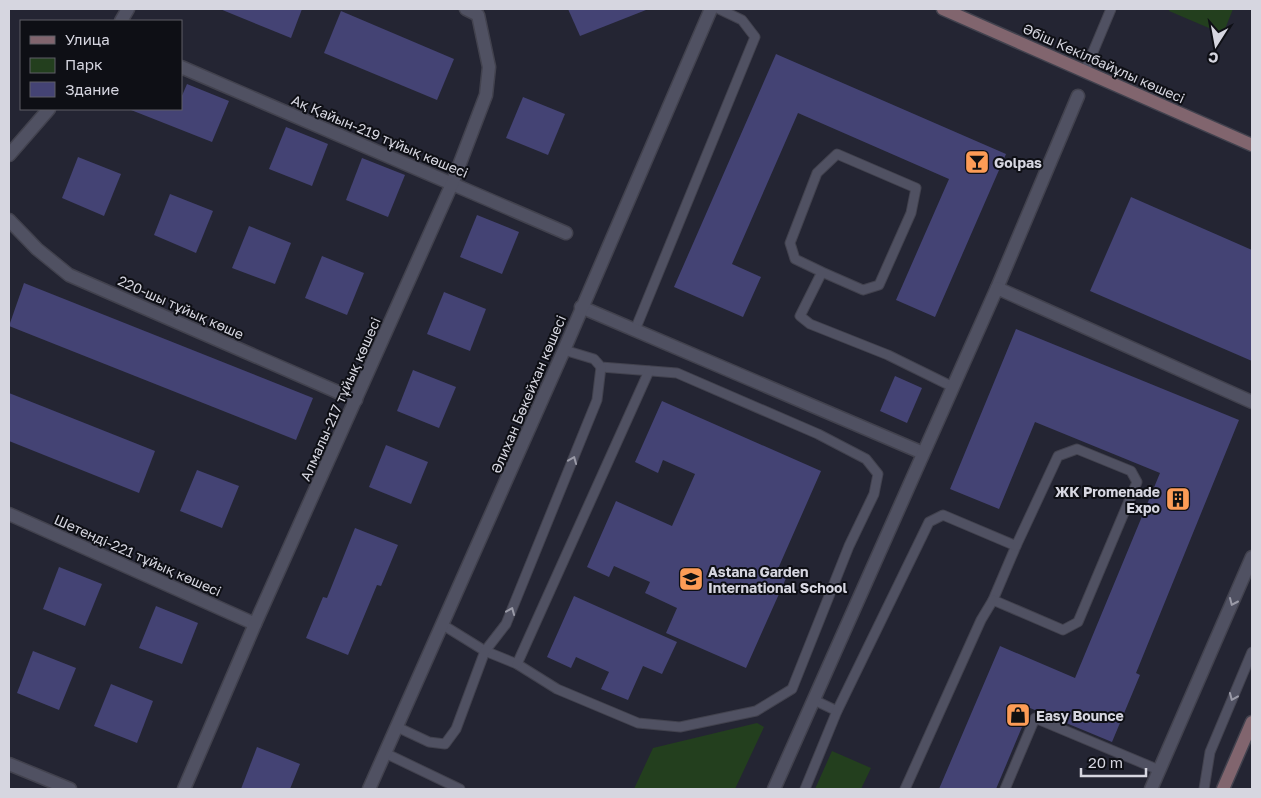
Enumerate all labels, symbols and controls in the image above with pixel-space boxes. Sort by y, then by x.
legend [20,20,182,110]
street label: Әбіш Кекілбайұлы көшесі [1020,20,1188,107]
north arrow [1191,20,1241,70]
text: Улица [65,30,110,48]
text: С [1207,49,1220,68]
text: Парк [65,55,103,73]
text: Здание [65,80,119,98]
street label: Ақ Қайын-219 тұйық көшесі [289,91,471,182]
bar icon: Golpas [964,149,990,175]
place label: Golpas [994,154,1042,171]
street label: 220-шы тұйық көше [115,272,247,343]
street label: Әлихан Бөкейхан көшесі [487,312,569,476]
street label: Алмалы-217 тұйық көшесі [296,314,385,484]
one-way arrow [566,456,577,465]
place label: ЖК Promenade Expo [1055,483,1160,516]
building icon: ЖК Promenade Expo [1165,486,1191,512]
street label: Шетенді-221 тұйық көшесі [51,510,224,601]
place label: Astana Garden International School [708,563,847,596]
school or university icon: Astana Garden International School [678,566,704,592]
one-way arrow [1228,597,1239,606]
one-way arrow [505,607,516,616]
one-way arrow [1229,692,1240,701]
shop icon: Easy Bounce [1005,702,1031,728]
place label: Easy Bounce [1036,707,1124,724]
scale bar [1081,746,1146,778]
text: 20 m [1088,753,1123,771]

